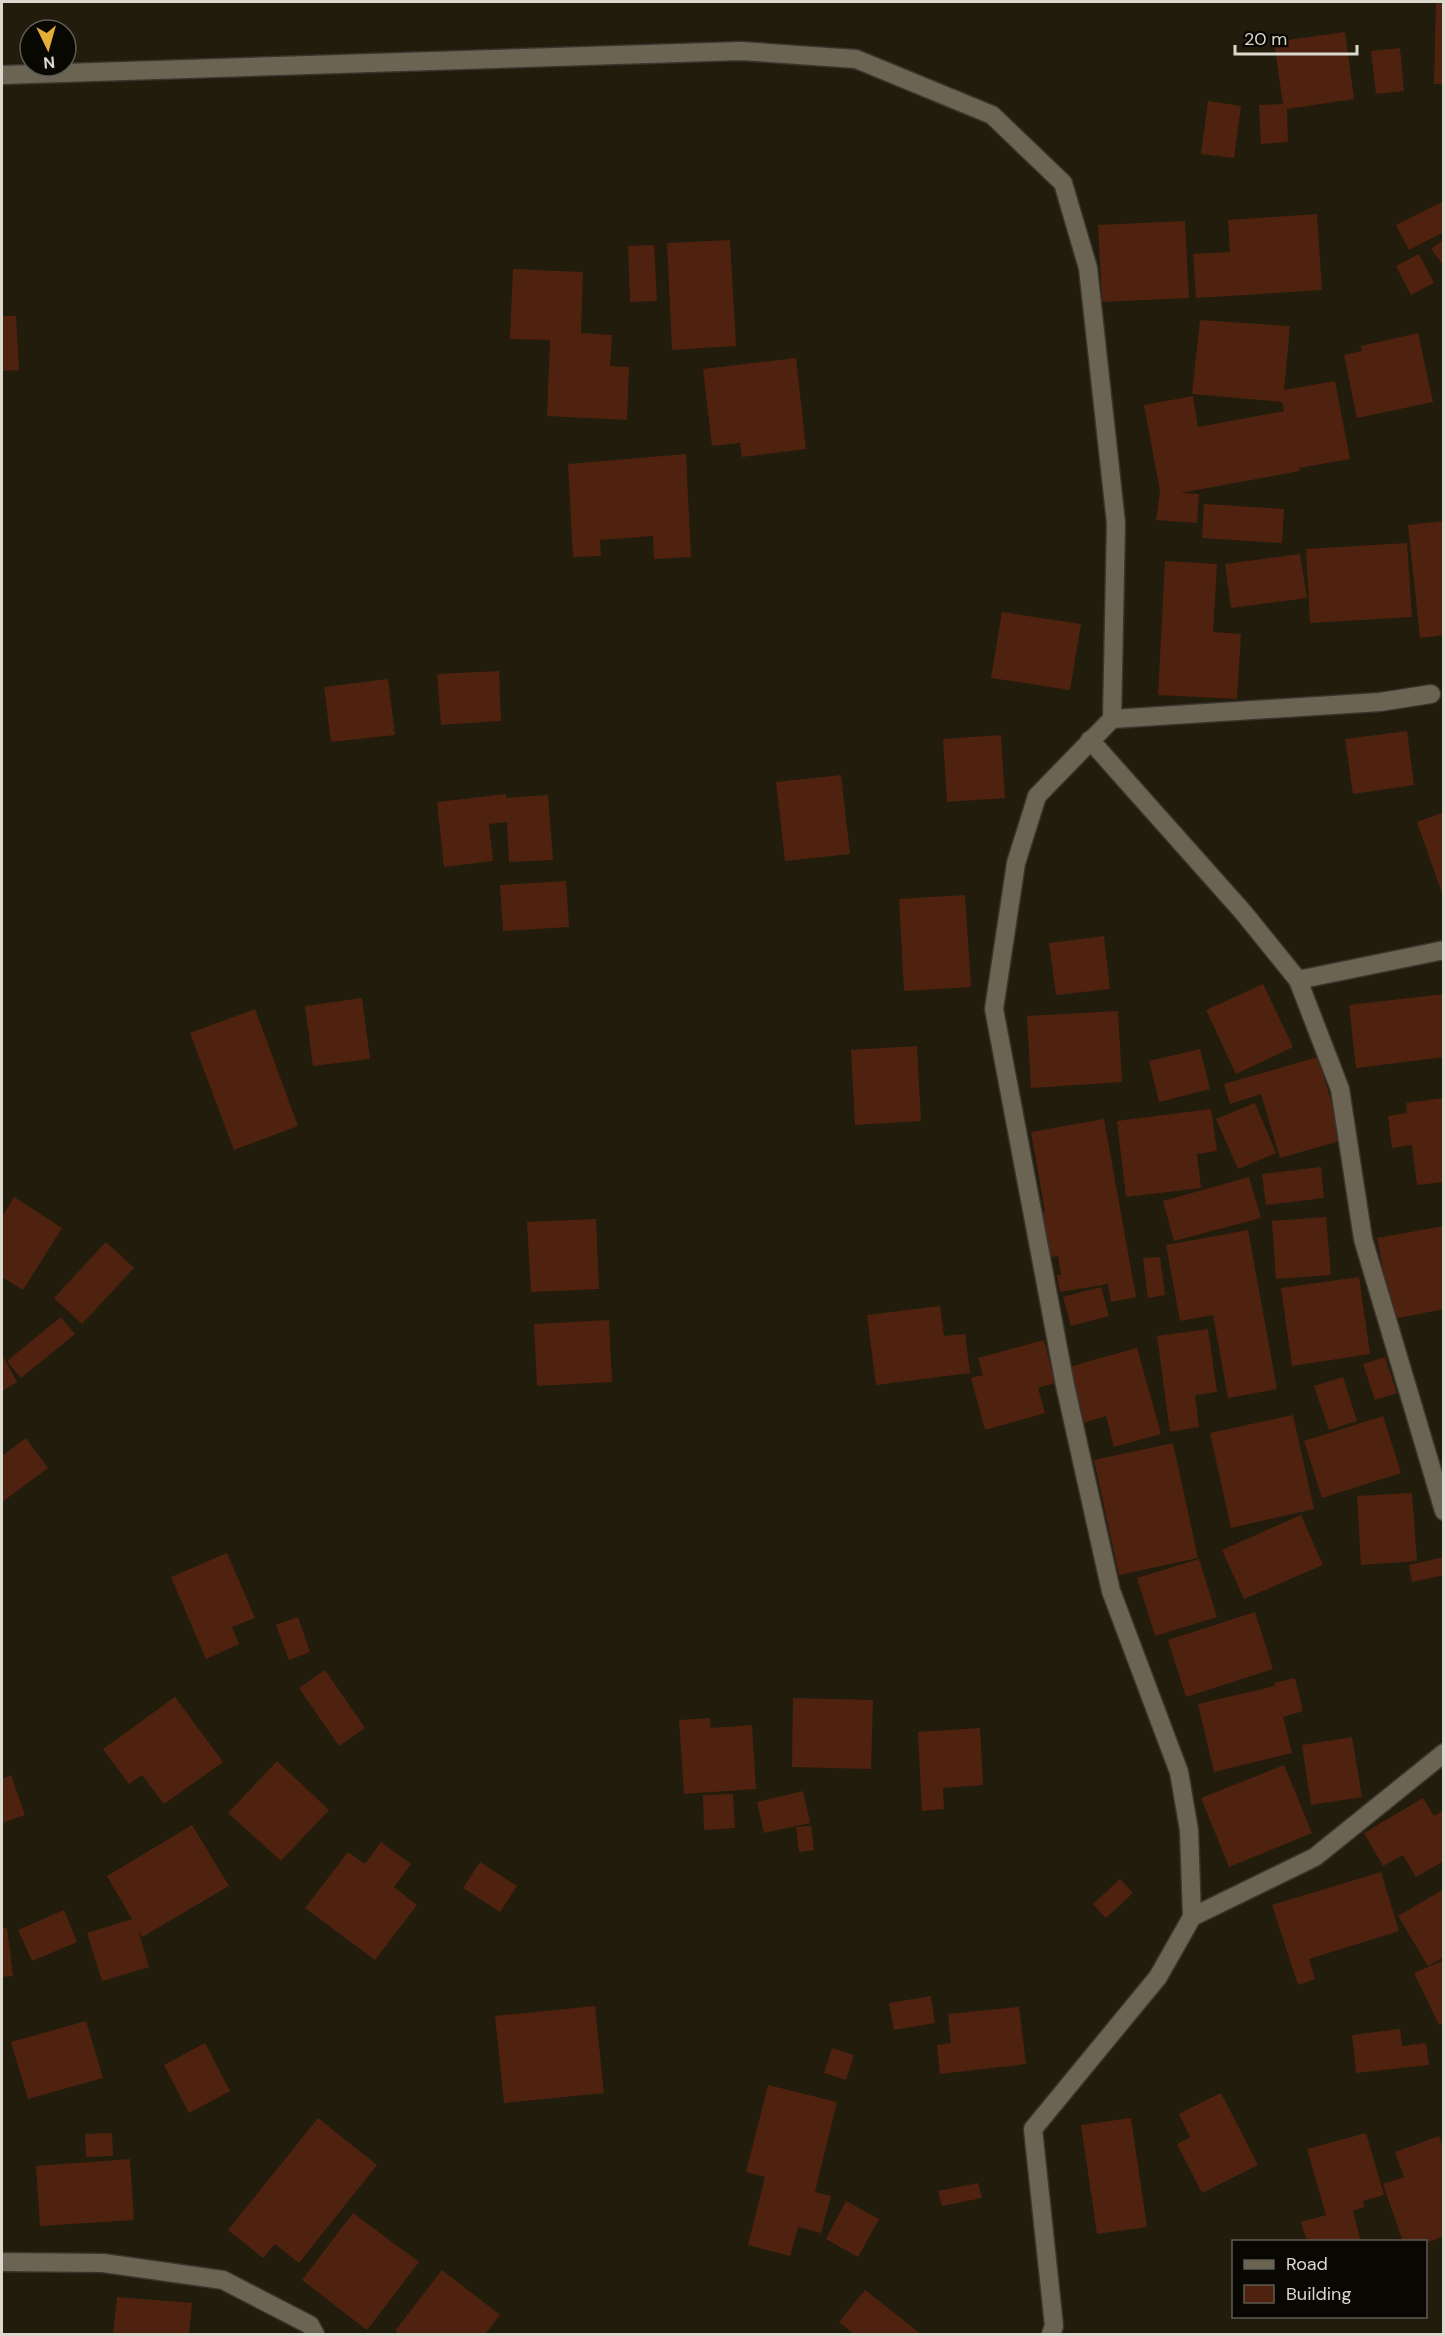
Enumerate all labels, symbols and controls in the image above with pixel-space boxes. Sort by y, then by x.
north arrow [18,18,78,78]
scale bar [1235,18,1356,56]
text: 20 m [1244,27,1287,51]
text: N [43,51,56,73]
legend [1232,2240,1427,2318]
text: Road [1286,2252,1328,2276]
text: Building [1286,2282,1351,2306]

